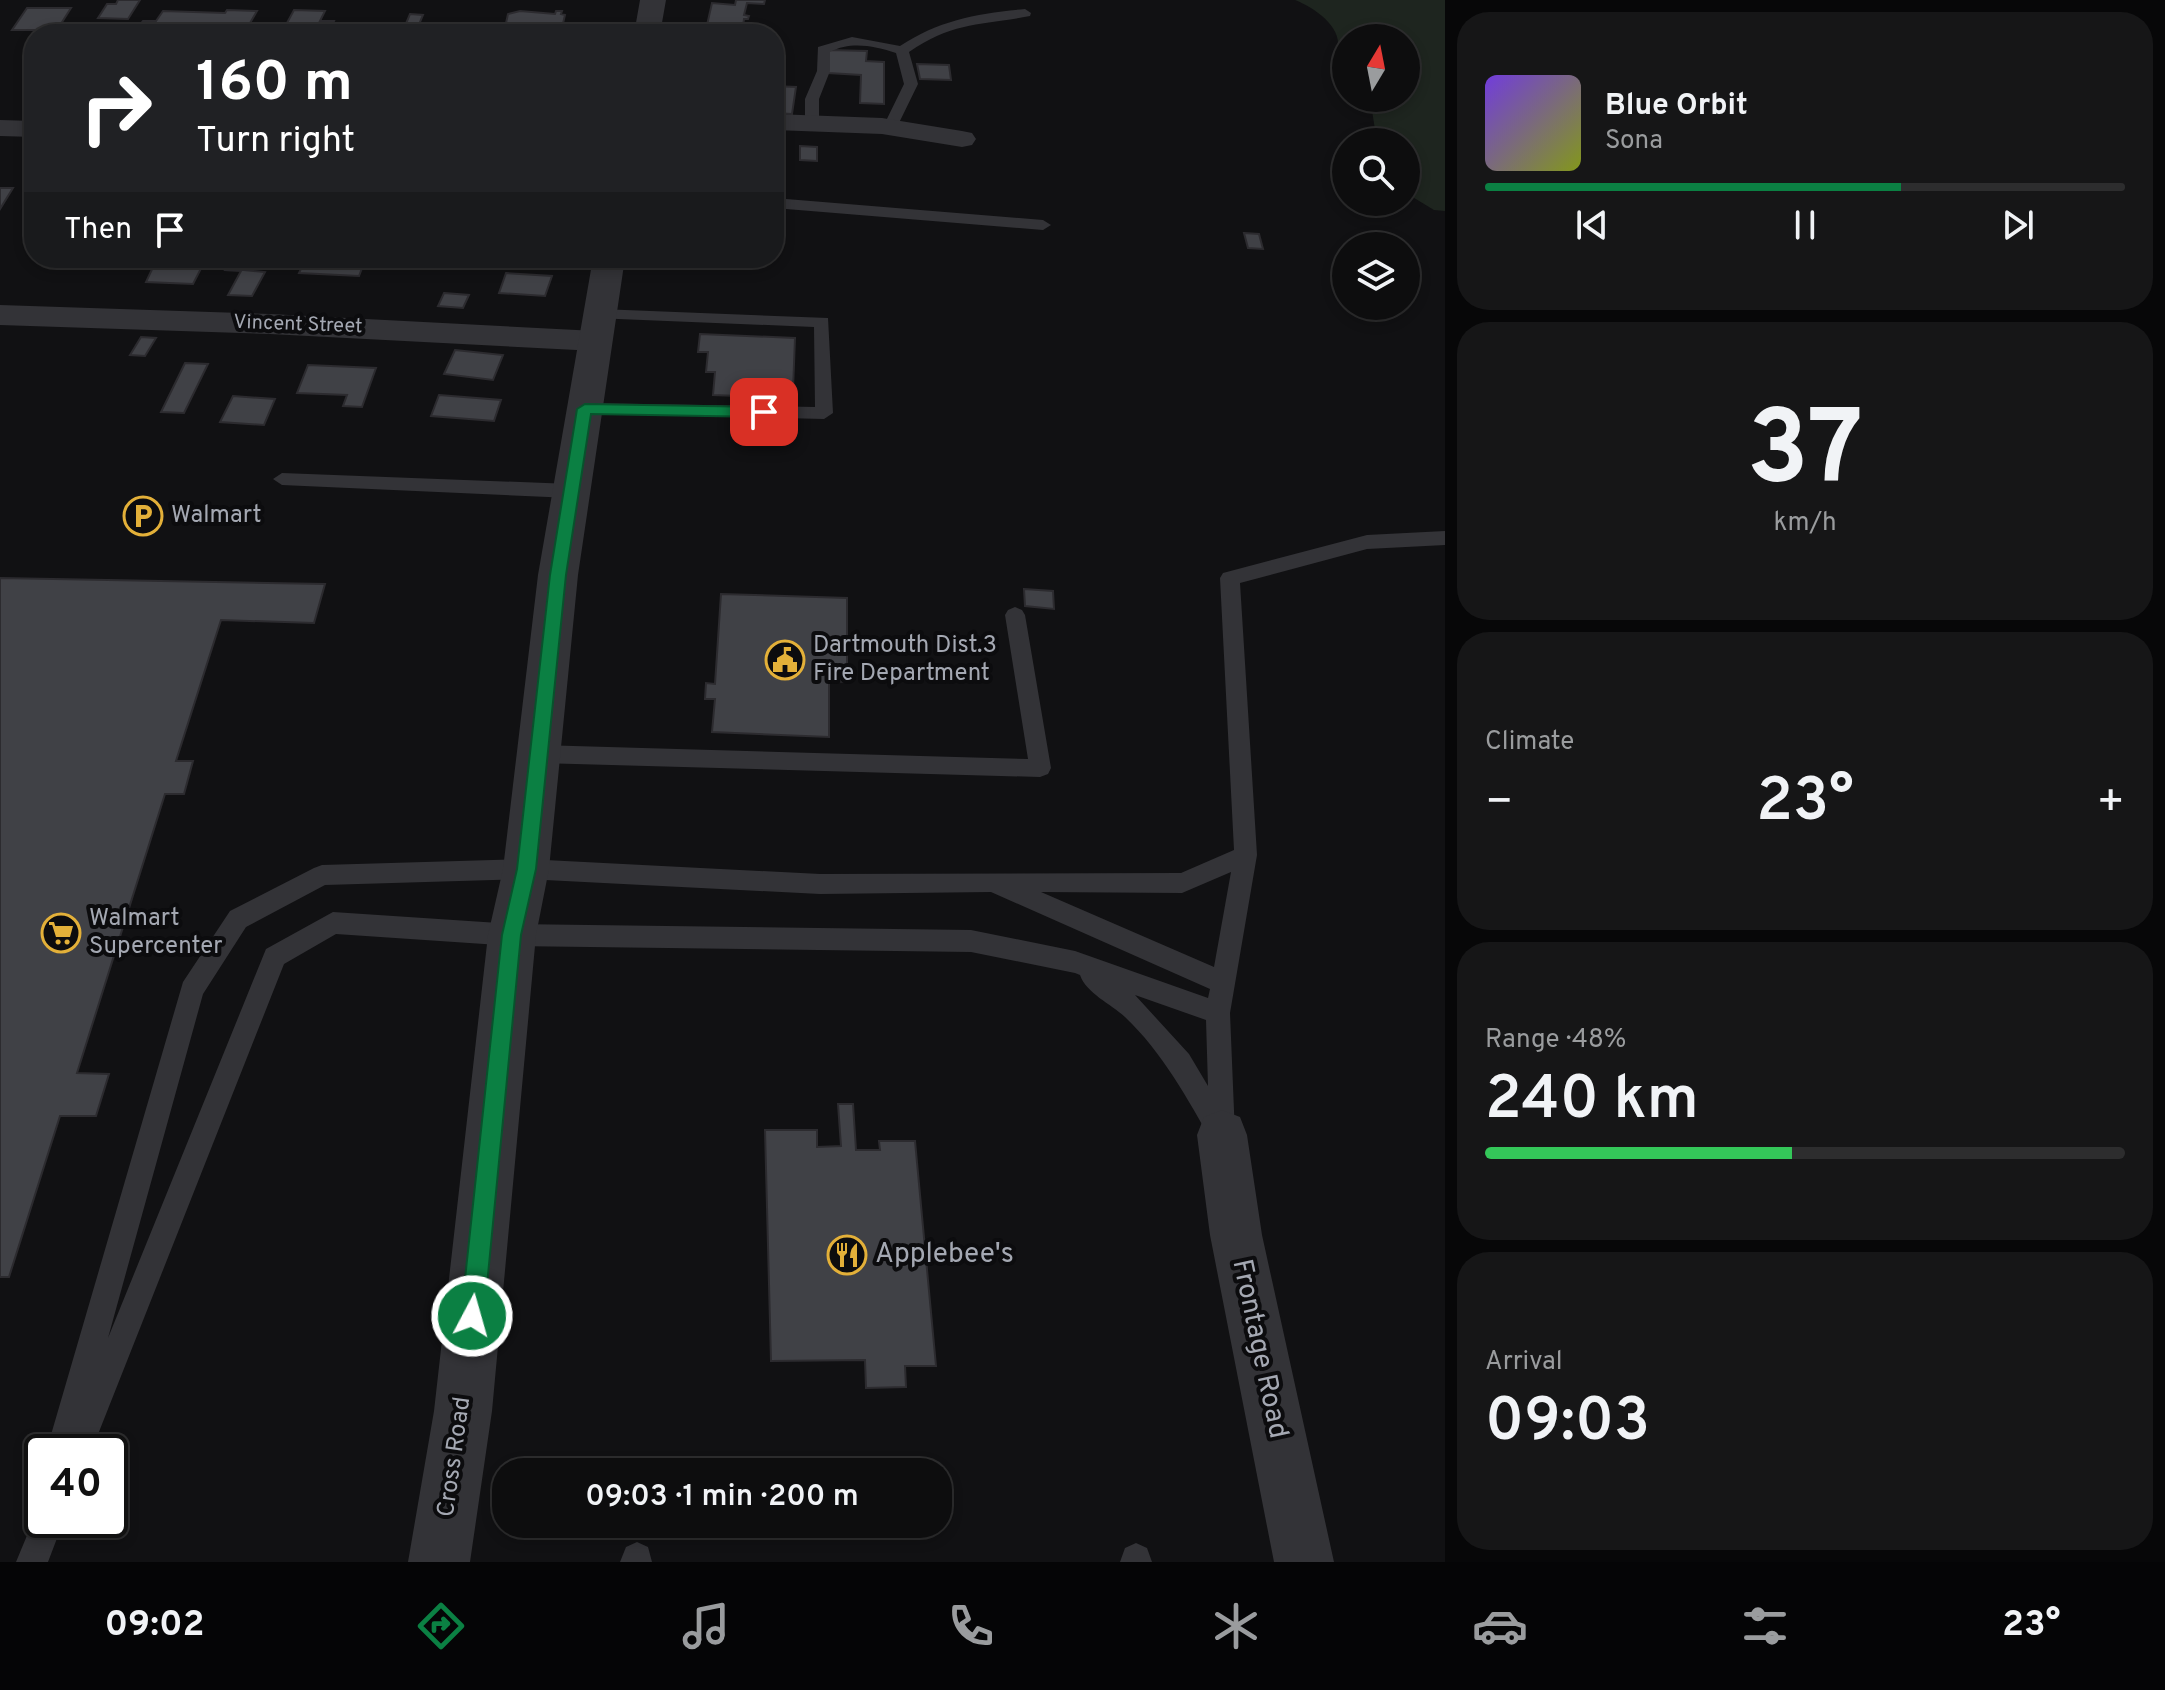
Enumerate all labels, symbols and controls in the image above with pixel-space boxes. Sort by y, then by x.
north arrow [1332,24,1420,112]
map controls [1332,24,1420,320]
text: 160 m [196,50,353,120]
icon: right [64,56,168,160]
text: Blue Orbit [1605,88,1748,125]
text: Turn right [196,119,355,165]
text: Sona [1605,125,1663,158]
button: search [1332,128,1420,216]
icon: previous [1570,203,1614,247]
icon: pause [1783,203,1827,247]
icon: next [1996,203,2040,247]
icon: arrive [148,208,192,252]
text: Then [64,212,132,249]
button: layers [1332,232,1420,320]
street label: Vincent Street [233,310,363,340]
pin [730,378,798,446]
text: 37 [1747,389,1863,521]
icon: arrive [742,390,786,434]
parking icon: Walmart [122,495,164,537]
place label: Walmart [171,501,262,531]
text: km/h [1773,507,1837,540]
place label: Dartmouth Dist.3 Fire Department [813,631,997,689]
public building icon: Dartmouth Dist.3 Fire Department [764,639,806,681]
text: Climate [1485,726,1574,759]
text: 23° [1756,766,1854,842]
text: − [1485,776,1513,832]
text: + [2097,776,2125,832]
place label: Walmart Supercenter [89,904,223,962]
supermarket icon: Walmart Supercenter [40,912,82,954]
text: Range · 48% [1485,1024,1626,1057]
text: 240 km [1485,1064,1699,1140]
restaurant icon: Applebee's [826,1234,868,1276]
place label: Applebee's [875,1237,1014,1273]
street label: Frontage Road [1222,1256,1296,1442]
position arrow [430,1274,514,1358]
text: Arrival [1485,1346,1563,1379]
text: 09:03 [1485,1386,1650,1462]
street label: Cross Road [432,1395,478,1519]
speed limit sign: 40 [24,1434,128,1538]
text: 09:03 · 1 min · 200 m [585,1479,859,1516]
icon: directions [413,1598,469,1654]
icon: music [678,1598,734,1654]
icon: phone [943,1598,999,1654]
icon: climate [1208,1598,1264,1654]
icon: car [1472,1598,1528,1654]
icon: filters [1737,1598,1793,1654]
text: 09:02 [104,1603,205,1649]
text: 23° [2002,1603,2061,1649]

